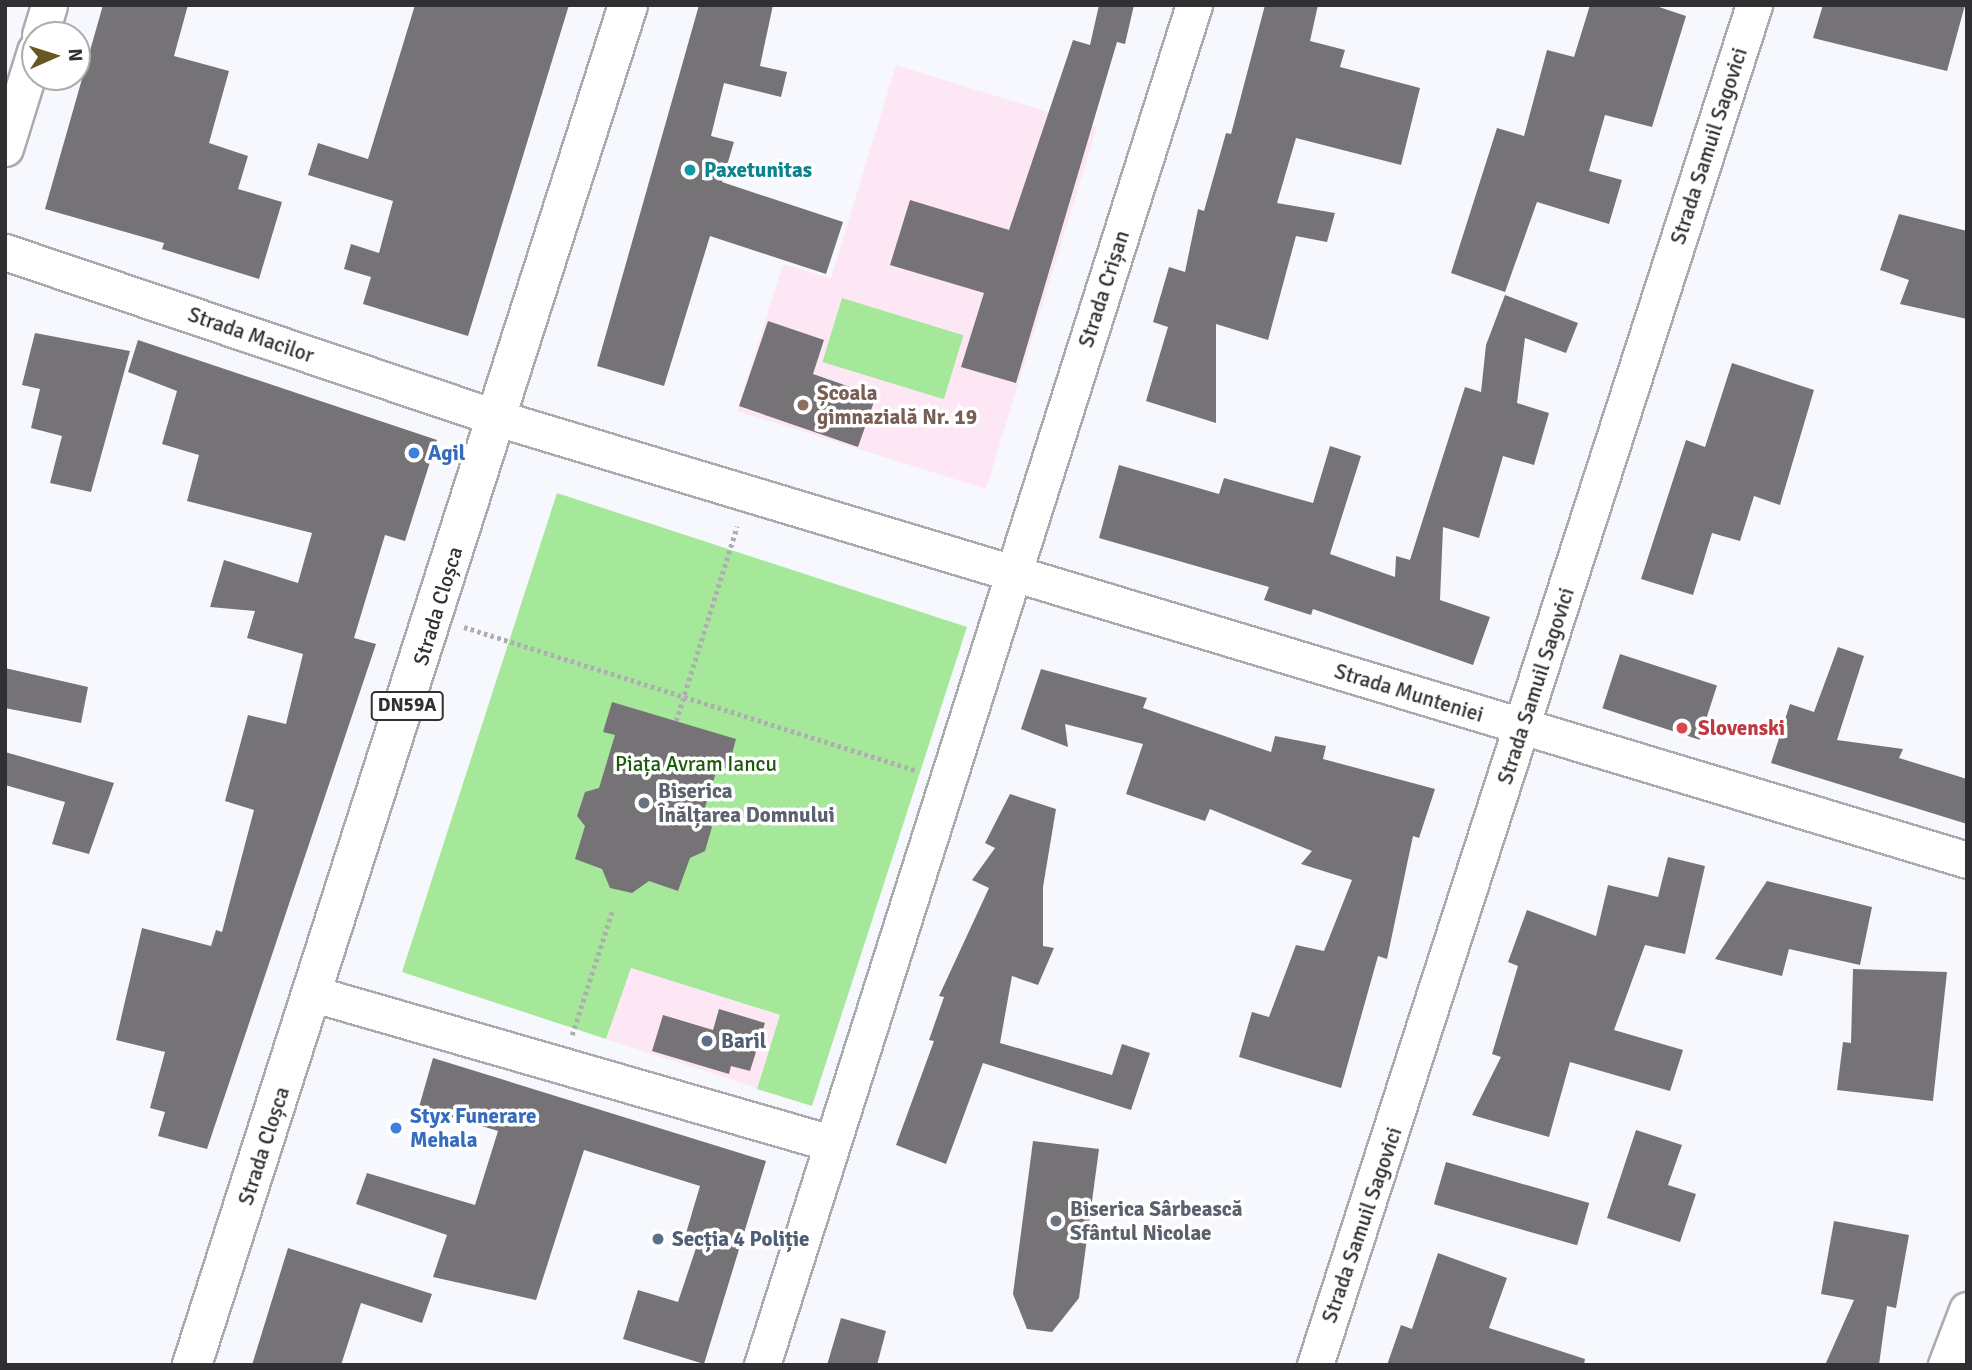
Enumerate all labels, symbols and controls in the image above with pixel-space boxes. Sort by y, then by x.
north arrow [21,21,91,91]
street label: Strada Samuil Sagovici [1665,44,1753,248]
text: N [63,48,87,62]
place label: Paxetunitas [704,157,812,183]
marker: Paxetunitas [682,162,698,178]
street label: Strada Crișan [1073,227,1135,351]
street label: Strada Macilor [185,302,317,368]
place label: Școala gimnazială Nr. 19 [817,380,977,430]
marker: Școala gimnazială Nr. 19 [795,397,811,413]
place label: Agil [428,440,465,466]
marker: Agil [406,445,422,461]
street label: Strada Cloșca [408,544,468,668]
street label: Strada Samuil Sagovici [1492,584,1580,788]
street label: Strada Munteniei [1331,658,1487,728]
road number: DN59A [370,691,444,722]
place label: Slovenski [1698,715,1785,741]
marker: Slovenski [1672,718,1692,738]
park label: Piața Avram Iancu [615,751,777,777]
place label: Biserica Înălțarea Domnului [658,778,835,828]
marker: Biserica Înălțarea Domnului [636,795,652,811]
place label: Baril [721,1028,766,1054]
marker: Baril [699,1033,715,1049]
street label: Strada Cloșca [233,1084,295,1208]
place label: Styx Funerare Mehala [410,1103,536,1153]
marker: Styx Funerare Mehala [388,1120,404,1136]
street label: Strada Samuil Sagovici [1317,1124,1407,1326]
place label: Biserica Sârbească Sfântul Nicolae [1070,1196,1243,1246]
marker: Biserica Sârbească Sfântul Nicolae [1048,1213,1064,1229]
place label: Secția 4 Poliție [672,1226,809,1252]
marker: Secția 4 Poliție [650,1231,666,1247]

